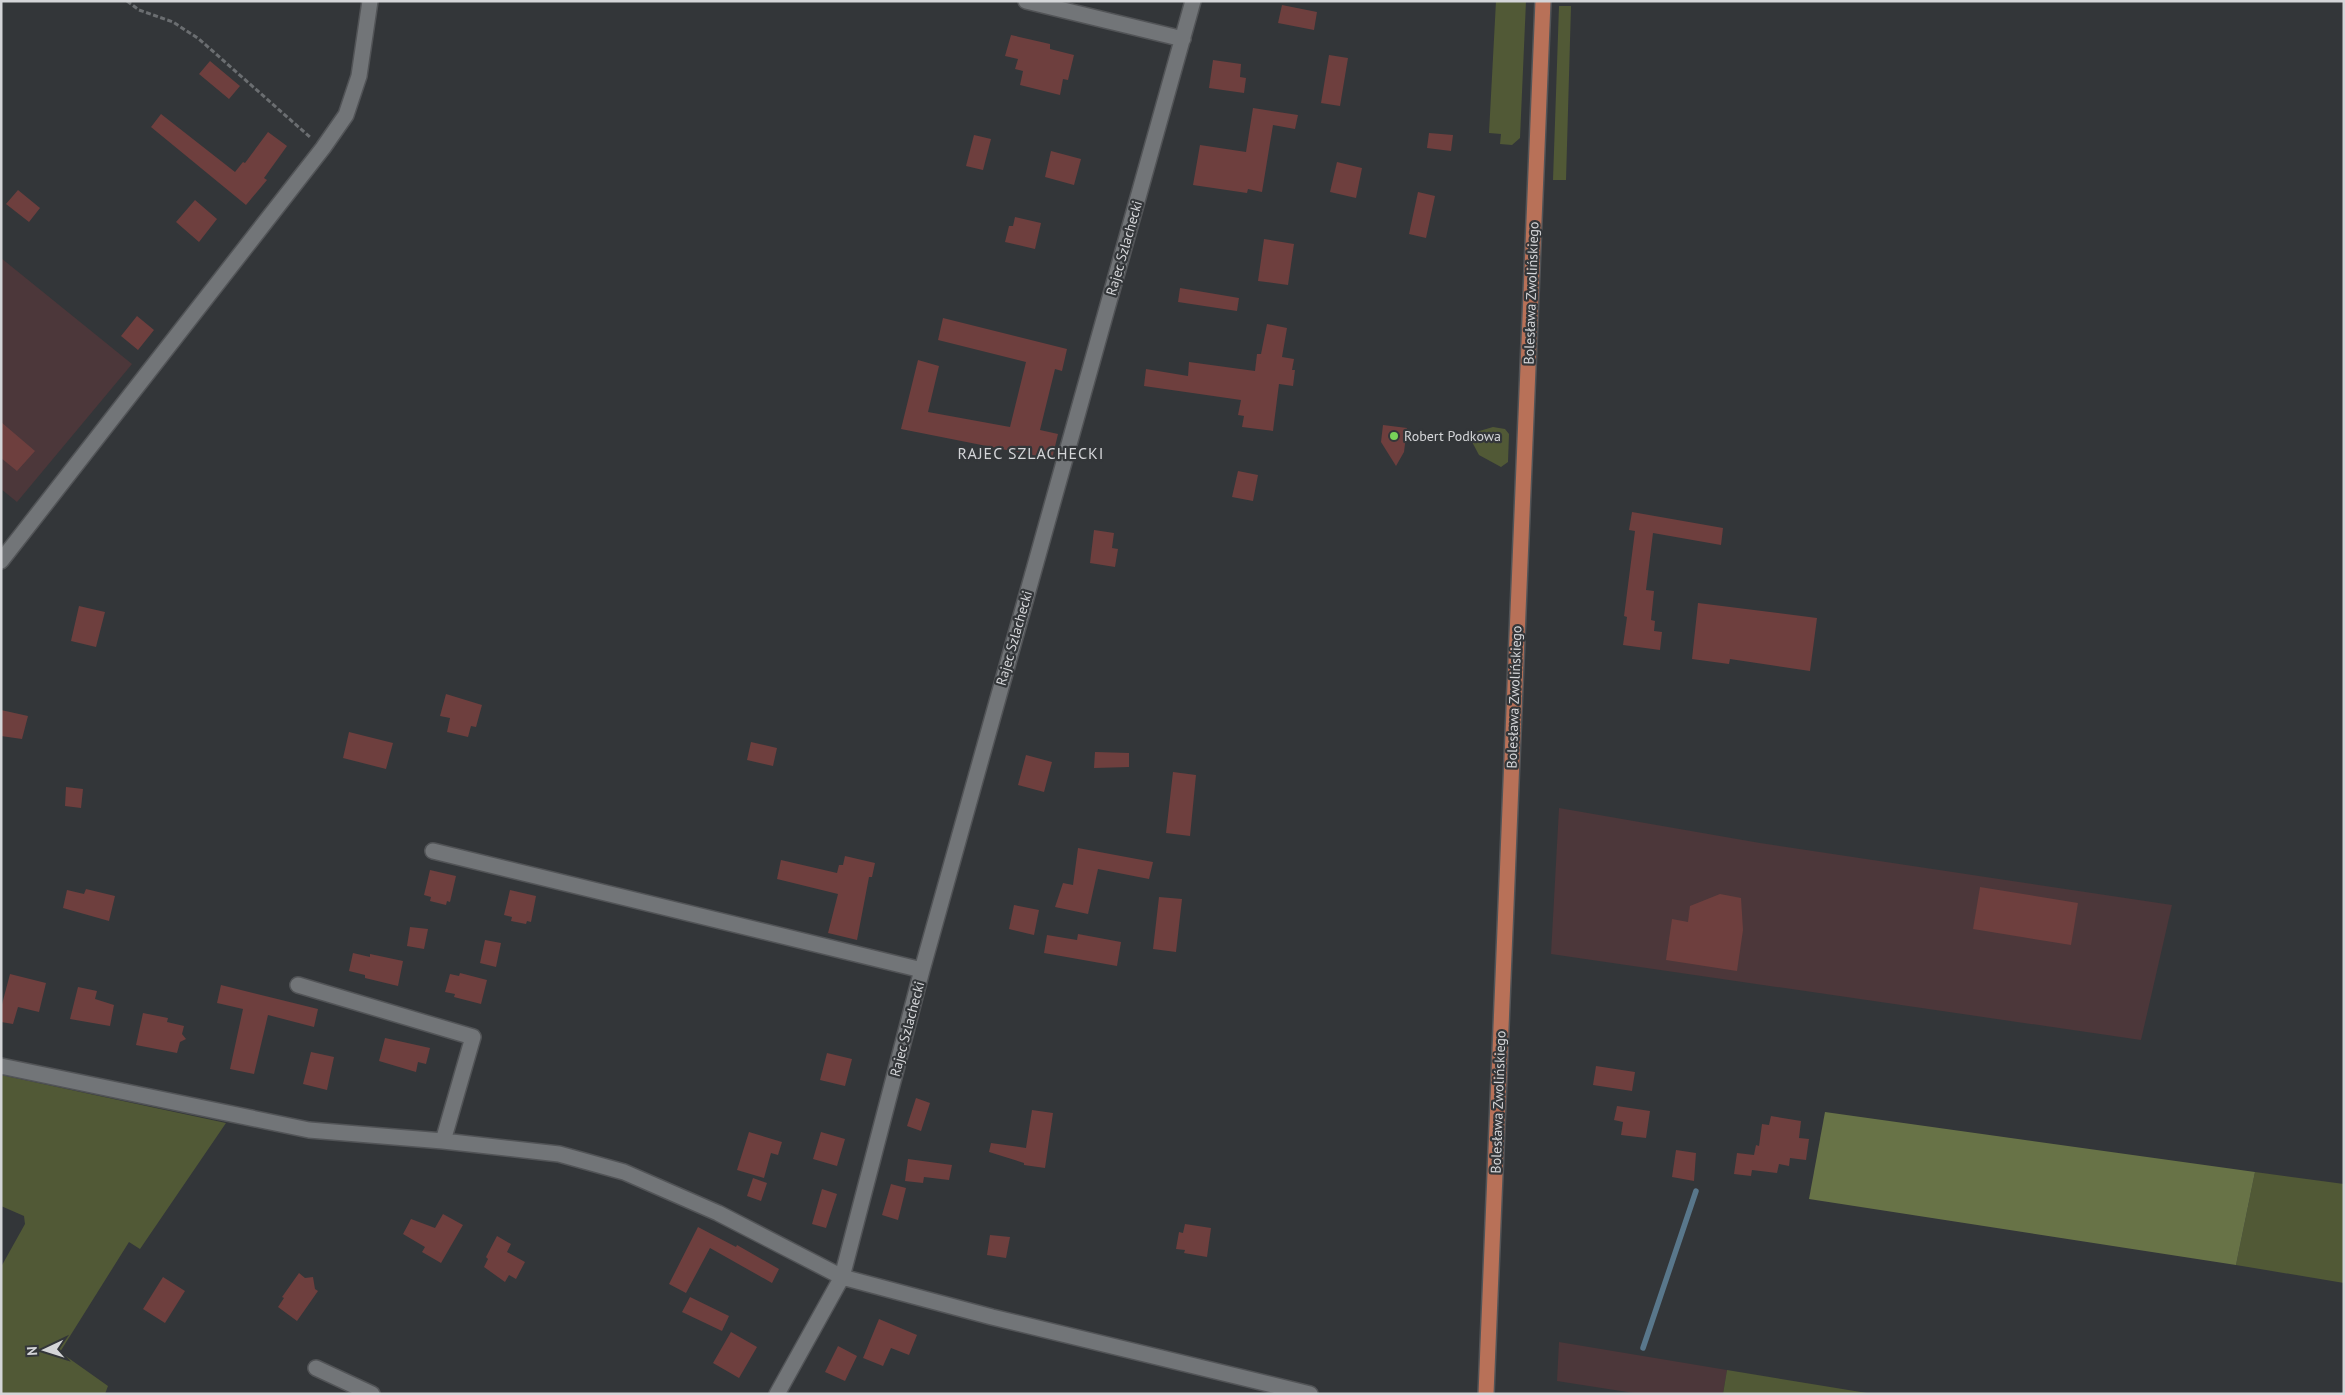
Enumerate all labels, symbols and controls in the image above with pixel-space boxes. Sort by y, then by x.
street label: Rajec Szlachecki [1102,198,1146,298]
street label: Bolesława Zwolińskiego [1520,221,1542,365]
place label: Robert Podkowa [1404,427,1501,445]
marker: Robert Podkowa [1388,430,1400,442]
district label: RAJEC SZLACHECKI [957,443,1105,463]
street label: Rajec Szlachecki [992,588,1036,688]
street label: Bolesława Zwolińskiego [1503,625,1525,769]
street label: Rajec Szlachecki [886,979,928,1079]
street label: Bolesława Zwolińskiego [1487,1030,1509,1174]
north arrow [20,1325,70,1375]
text: N [23,1346,41,1356]

